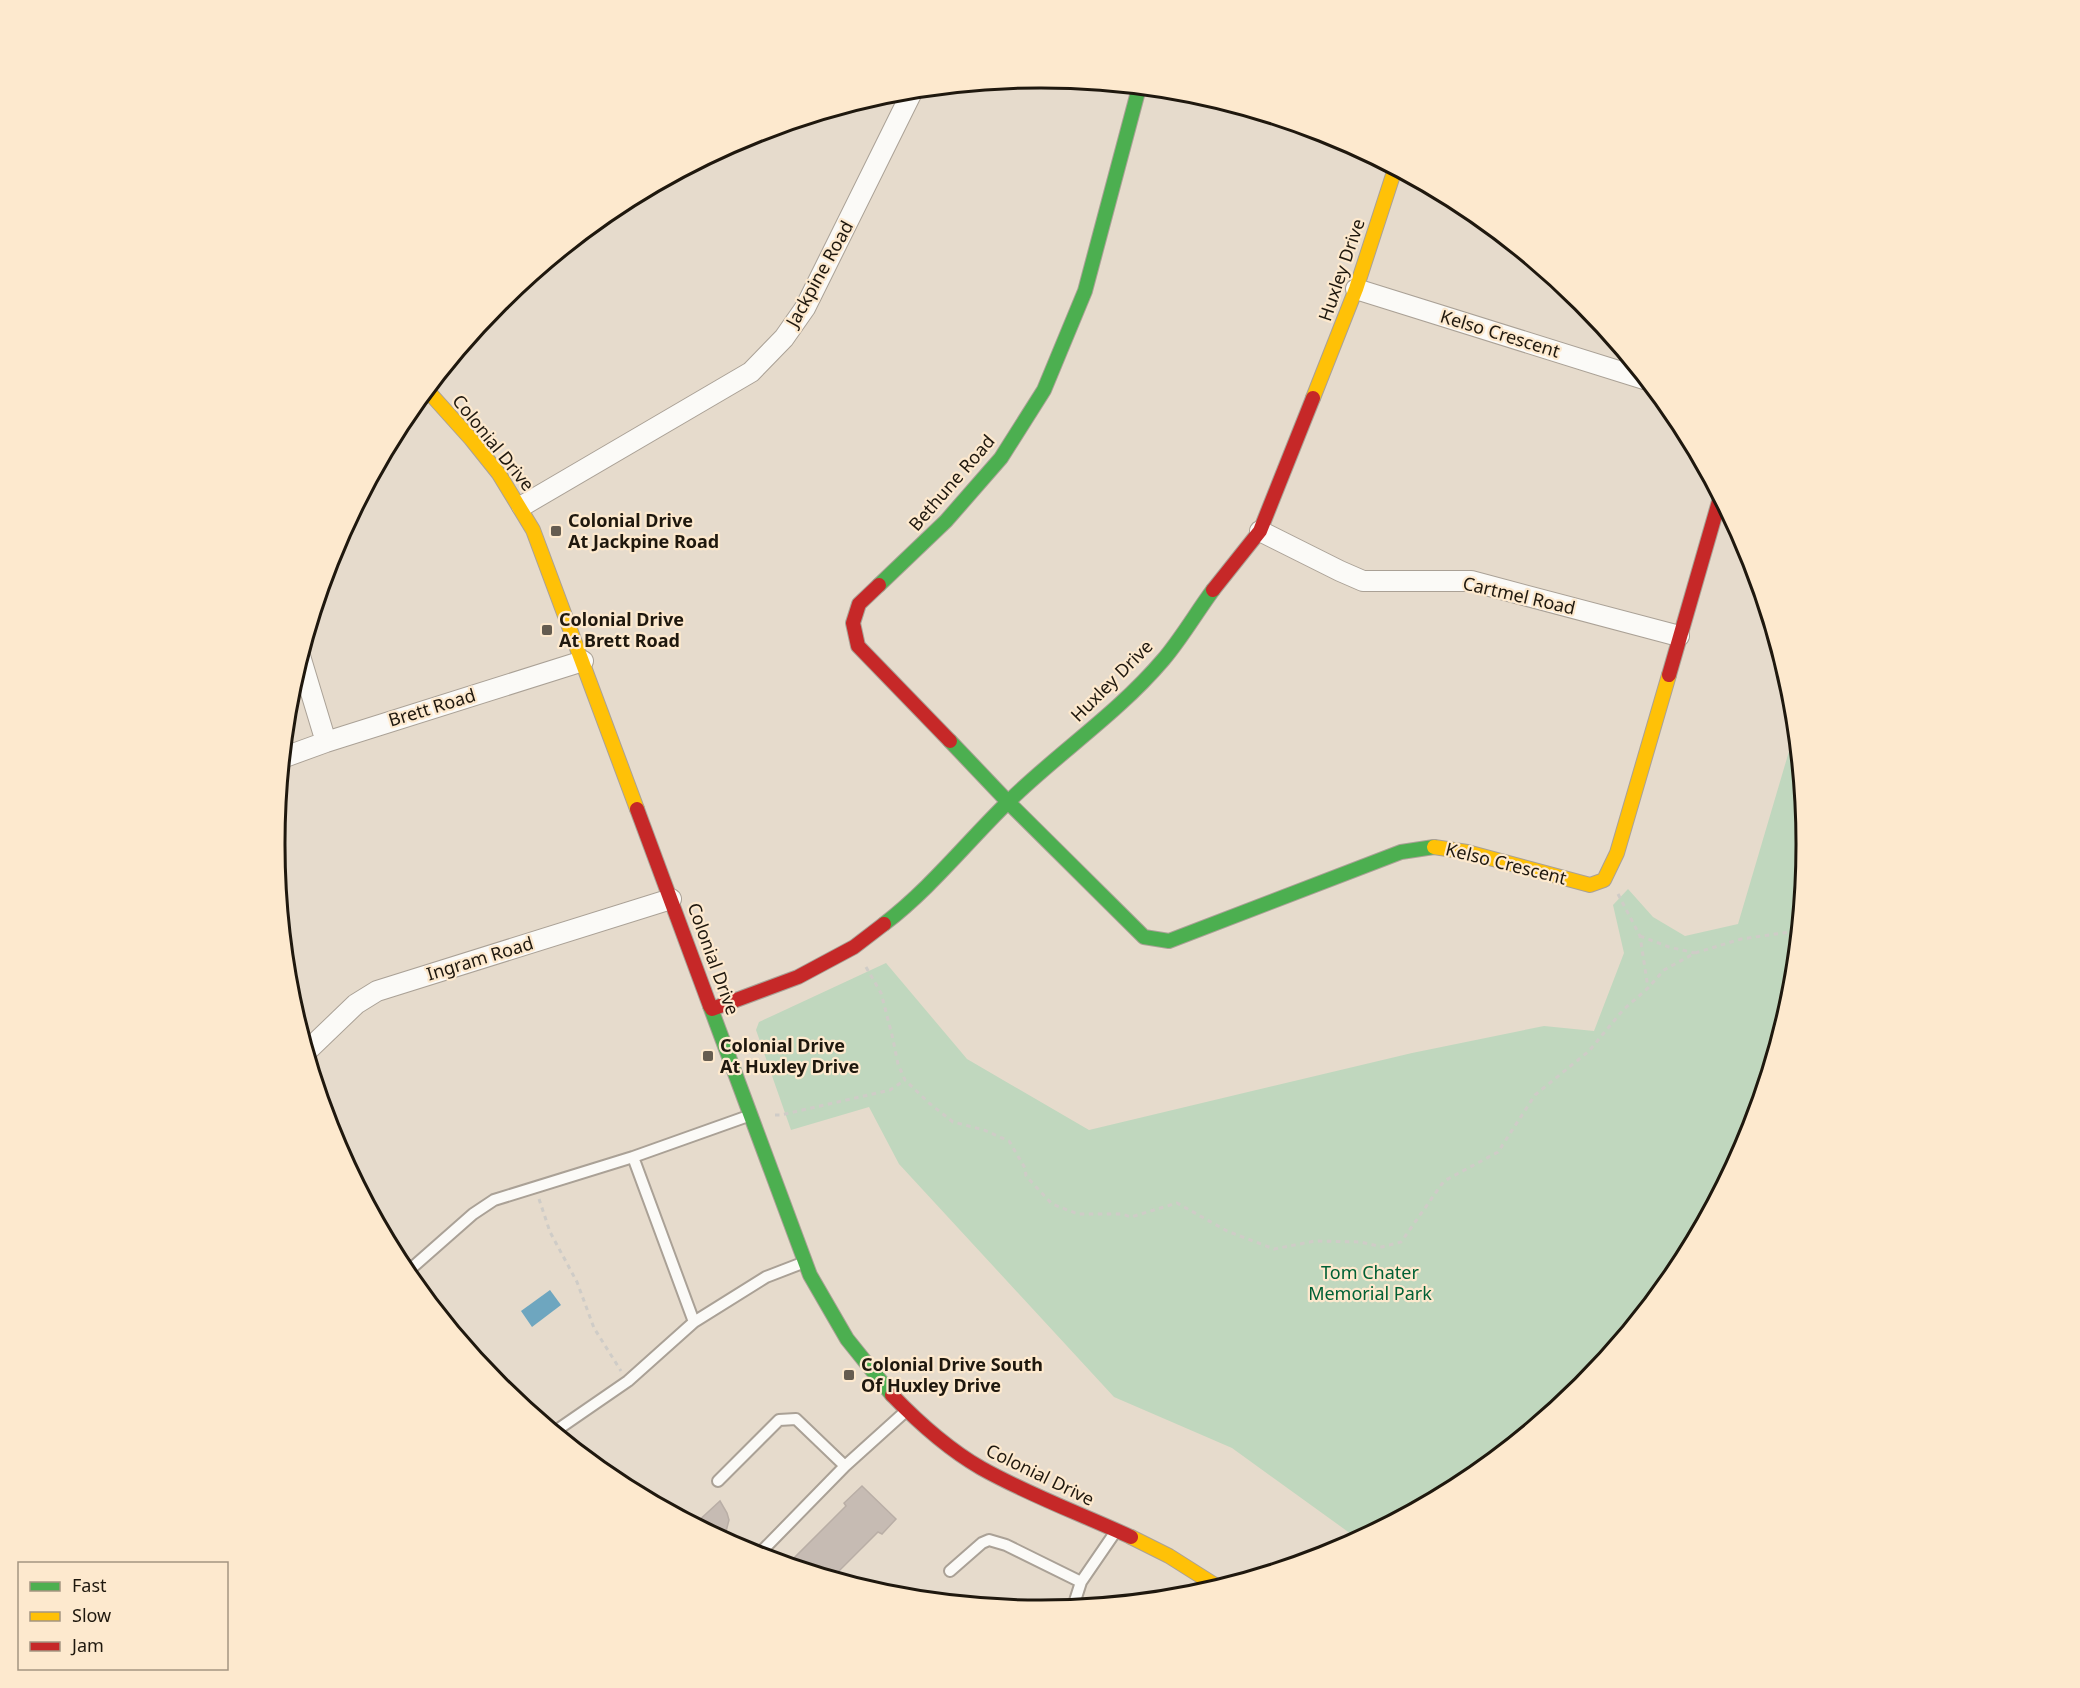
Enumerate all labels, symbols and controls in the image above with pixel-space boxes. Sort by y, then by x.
street label: Huxley Drive [1312,215,1370,324]
street label: Jackpine Road [779,216,858,333]
street label: Kelso Crescent [1438,303,1563,363]
street label: Colonial Drive [447,389,540,496]
street label: Bethune Road [903,429,1000,535]
place label: Colonial Drive At Jackpine Road [568,508,719,553]
marker: Colonial Drive At Jackpine Road [549,524,563,538]
street label: Cartmel Road [1461,570,1578,620]
place label: Colonial Drive At Brett Road [559,607,684,652]
marker: Colonial Drive At Brett Road [540,623,554,637]
street label: Huxley Drive [1065,634,1158,727]
street label: Brett Road [385,682,478,732]
street label: Kelso Crescent [1443,836,1570,890]
street label: Colonial Drive [683,899,745,1018]
street label: Ingram Road [423,930,536,986]
place label: Colonial Drive At Huxley Drive [720,1033,859,1078]
marker: Colonial Drive At Huxley Drive [701,1049,715,1063]
park label: Tom Chater Memorial Park [1308,1260,1432,1305]
place label: Colonial Drive South Of Huxley Drive [861,1352,1043,1397]
marker: Colonial Drive South Of Huxley Drive [842,1368,856,1382]
street label: Colonial Drive [982,1438,1099,1511]
legend [18,1562,228,1670]
text: Fast [72,1573,107,1597]
text: Slow [72,1603,111,1627]
text: Jam [70,1633,104,1657]

